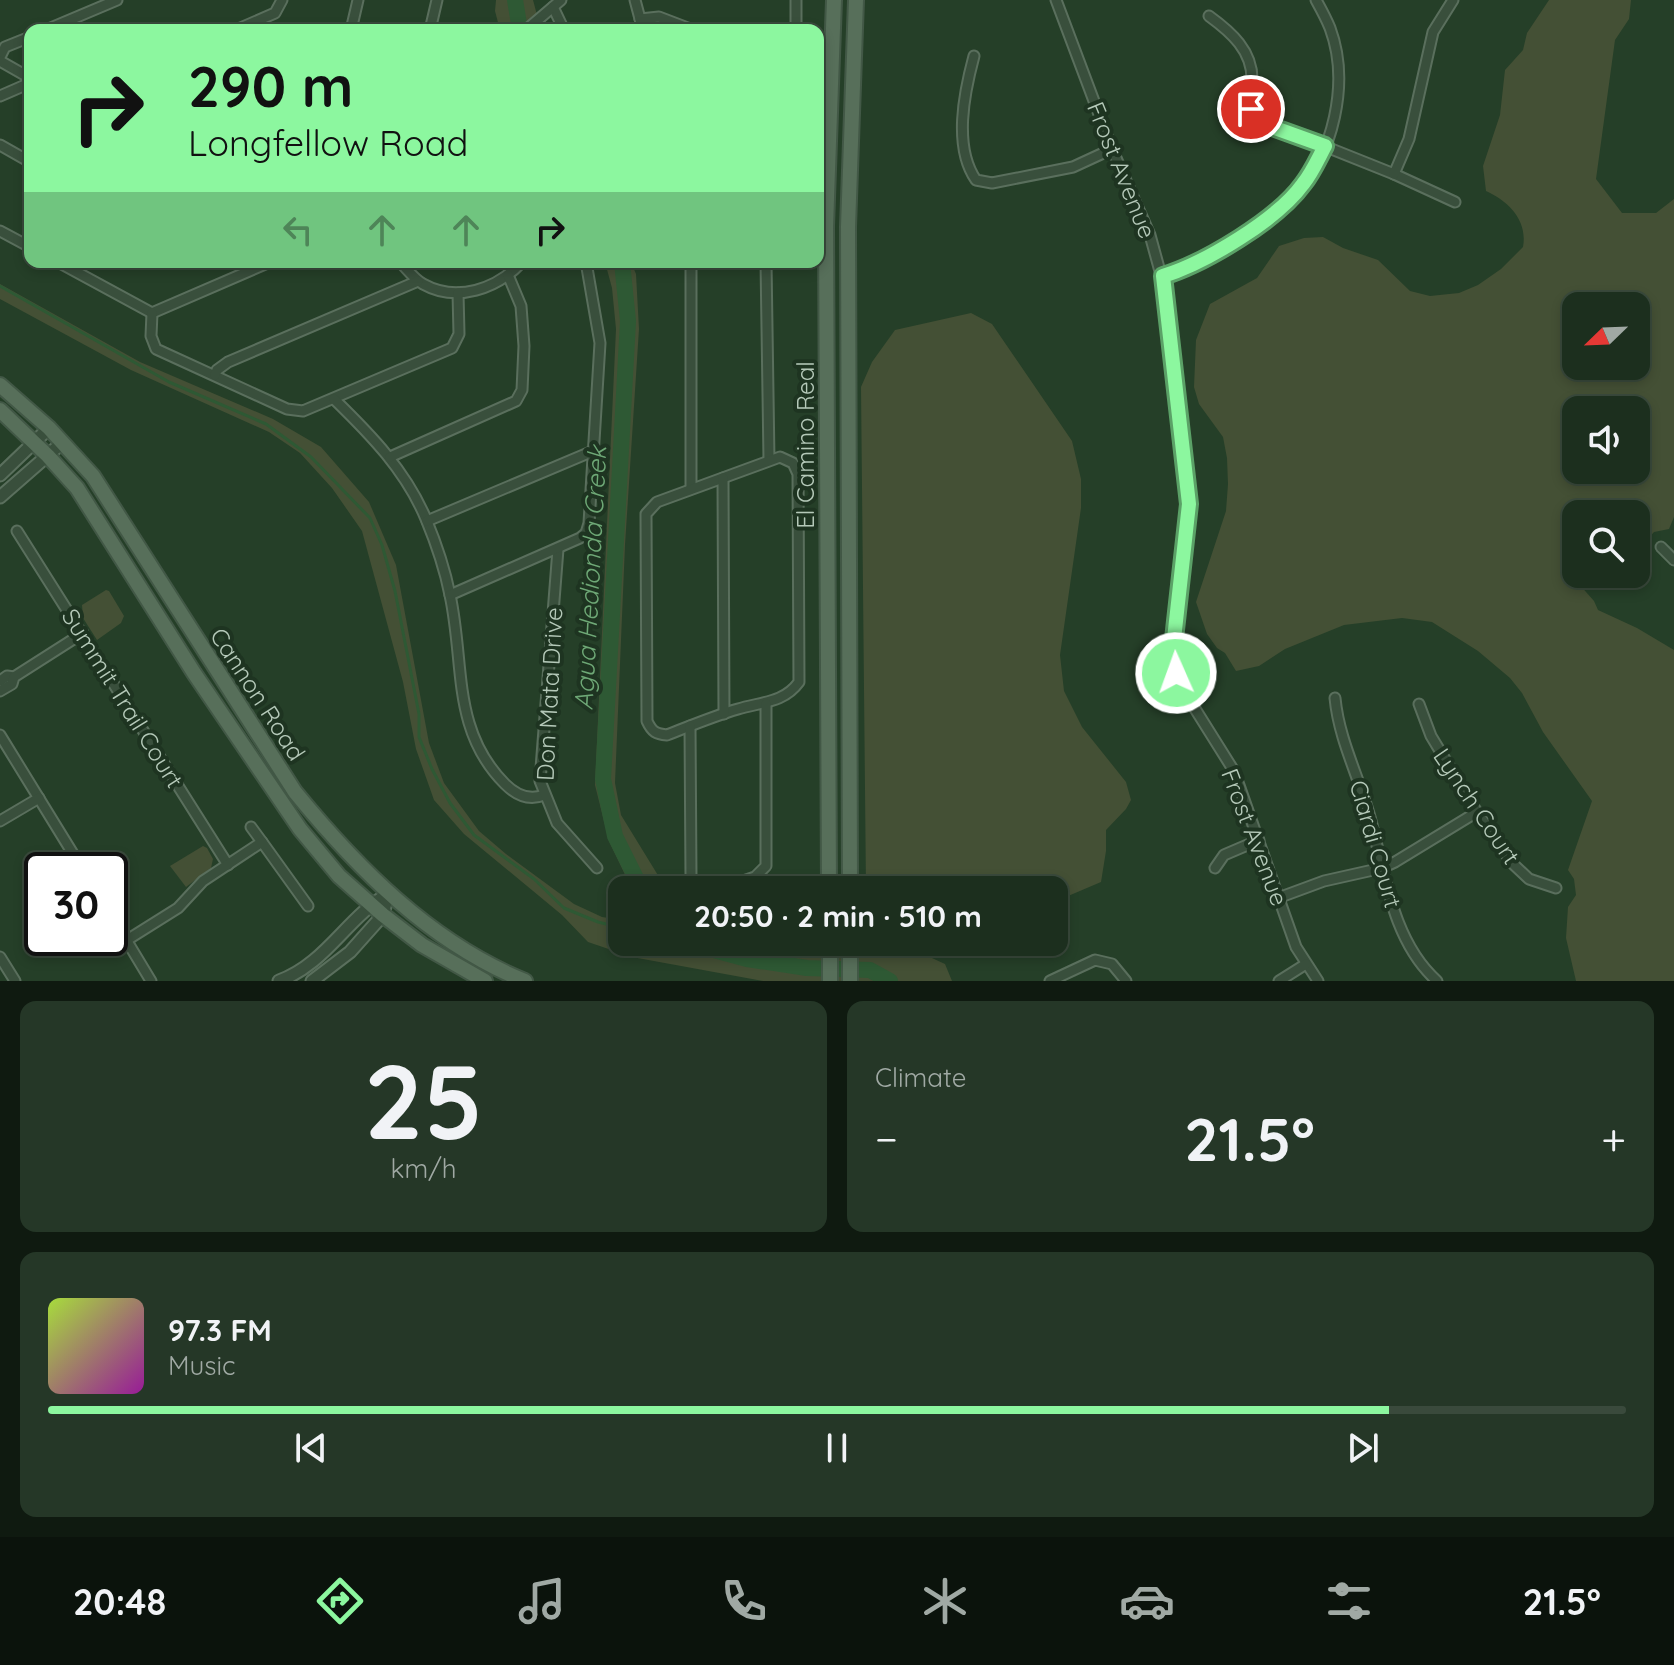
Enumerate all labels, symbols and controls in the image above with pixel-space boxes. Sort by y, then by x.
text: 290 m [188,51,353,121]
icon: right [56,56,160,160]
pin [1217,75,1285,143]
icon: arrive [1229,87,1273,131]
street label: Frost Avenue [1081,97,1163,243]
text: Longfellow Road [188,120,468,165]
icon: left [276,208,320,252]
icon: ahead [360,208,404,252]
icon: ahead [444,208,488,252]
icon: right [528,208,572,252]
north arrow [1562,292,1650,380]
map controls [1562,292,1650,588]
street label: El Camino Real [790,361,820,529]
button: sound [1562,396,1650,484]
water label: Agua Hedionda Creek [567,443,614,711]
button: search [1562,500,1650,588]
street label: Summit Trail Court [56,603,190,793]
street label: Don Mata Drive [529,606,569,782]
street label: Cannon Road [204,622,312,766]
position arrow [1134,631,1218,715]
street label: Lynch Court [1427,742,1527,870]
street label: Frost Avenue [1215,764,1295,910]
street label: Ciardi Court [1343,777,1409,911]
speed limit sign: 30 [24,852,128,956]
text: 20:50 · 2 min · 510 m [694,897,982,935]
text: 25 [364,1035,483,1165]
text: Climate [875,1061,966,1094]
text: 21.5° [1184,1101,1315,1176]
text: − [875,1111,898,1166]
text: + [1601,1111,1626,1166]
text: km/h [391,1152,456,1185]
text: 97.3 FM [168,1311,272,1349]
text: Music [168,1349,236,1382]
icon: previous [289,1426,333,1470]
icon: pause [815,1426,859,1470]
icon: next [1341,1426,1385,1470]
icon: directions [312,1573,368,1629]
icon: music [514,1573,570,1629]
icon: phone [716,1573,772,1629]
icon: climate [917,1573,973,1629]
icon: car [1119,1573,1175,1629]
icon: filters [1321,1573,1377,1629]
text: 20:48 [73,1579,166,1624]
text: 21.5° [1523,1579,1601,1624]

